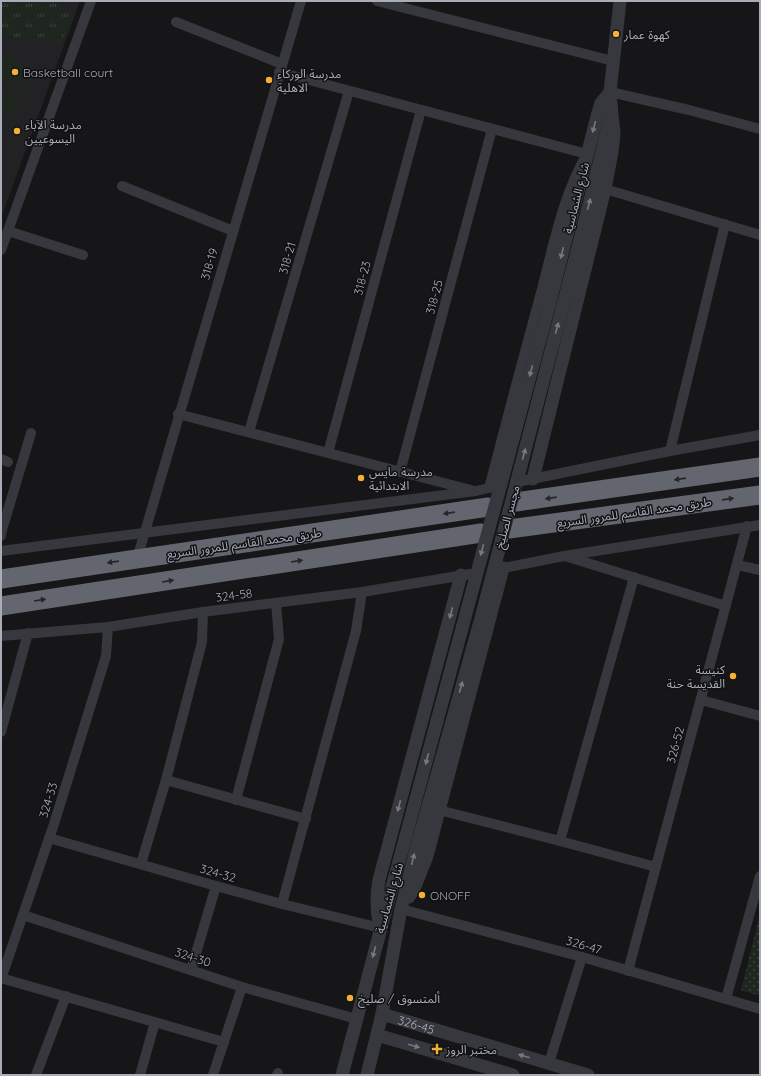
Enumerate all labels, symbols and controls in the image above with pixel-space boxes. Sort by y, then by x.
place label: كهوة عمار [623,27,671,42]
marker: كهوة عمار [611,29,621,39]
place label: Basketball court [23,65,113,80]
place label: مدرسة الوركاء الاهلية [277,66,341,95]
marker: Basketball court [10,67,20,77]
marker: مدرسة الوركاء الاهلية [264,75,274,85]
place label: مدرسة الآباء اليسوعيين [25,117,82,146]
one-way arrow [591,121,597,133]
marker: مدرسة الآباء اليسوعيين [12,126,22,136]
street label: شارع الشماسية [560,161,594,236]
one-way arrow [586,198,592,210]
street label: 318-21 [275,240,299,276]
street label: 318-19 [197,246,221,282]
one-way arrow [559,247,565,259]
street label: 318-23 [350,259,374,297]
street label: 318-25 [422,278,446,316]
one-way arrow [554,322,560,334]
one-way arrow [528,365,534,377]
one-way arrow [521,447,527,459]
place label: مدرسة مايس الابتدائية [369,464,433,493]
marker: مدرسة مايس الابتدائية [356,473,366,483]
one-way arrow [674,476,686,482]
street label: مجسر الصليخ [491,483,525,551]
street label: طريق محمد القاسم للمرور السريع [555,494,713,532]
one-way arrow [545,495,557,501]
one-way arrow [722,496,734,503]
one-way arrow [443,510,455,516]
street label: طريق محمد القاسم للمرور السريع [165,525,323,563]
one-way arrow [479,544,485,557]
one-way arrow [291,558,303,564]
one-way arrow [107,559,119,565]
one-way arrow [162,578,174,584]
street label: 324-58 [215,585,253,605]
one-way arrow [33,597,46,603]
one-way arrow [448,607,454,619]
place label: كنيسة القديسة حنة [667,662,726,691]
marker: كنيسة القديسة حنة [728,671,738,681]
one-way arrow [458,681,464,693]
street label: 326-52 [663,725,687,765]
one-way arrow [424,753,430,765]
street label: 324-33 [36,780,60,820]
one-way arrow [396,801,402,813]
one-way arrow [411,853,417,865]
street label: 324-32 [198,861,238,885]
street label: شارع الشماسية [372,861,408,936]
place label: ONOFF [430,888,471,903]
marker: ONOFF [417,890,427,900]
street label: 326-47 [565,933,603,957]
street label: 324-30 [173,944,213,970]
one-way arrow [371,946,377,958]
place label: ألمتسوق / صليخ [358,991,440,1008]
marker: ألمتسوق / صليخ [345,993,355,1003]
street label: 326-45 [397,1012,436,1037]
place label: مختبر الروز [445,1042,497,1057]
one-way arrow [409,1043,421,1049]
marker: مختبر الروز [431,1043,443,1055]
one-way arrow [518,1053,530,1059]

